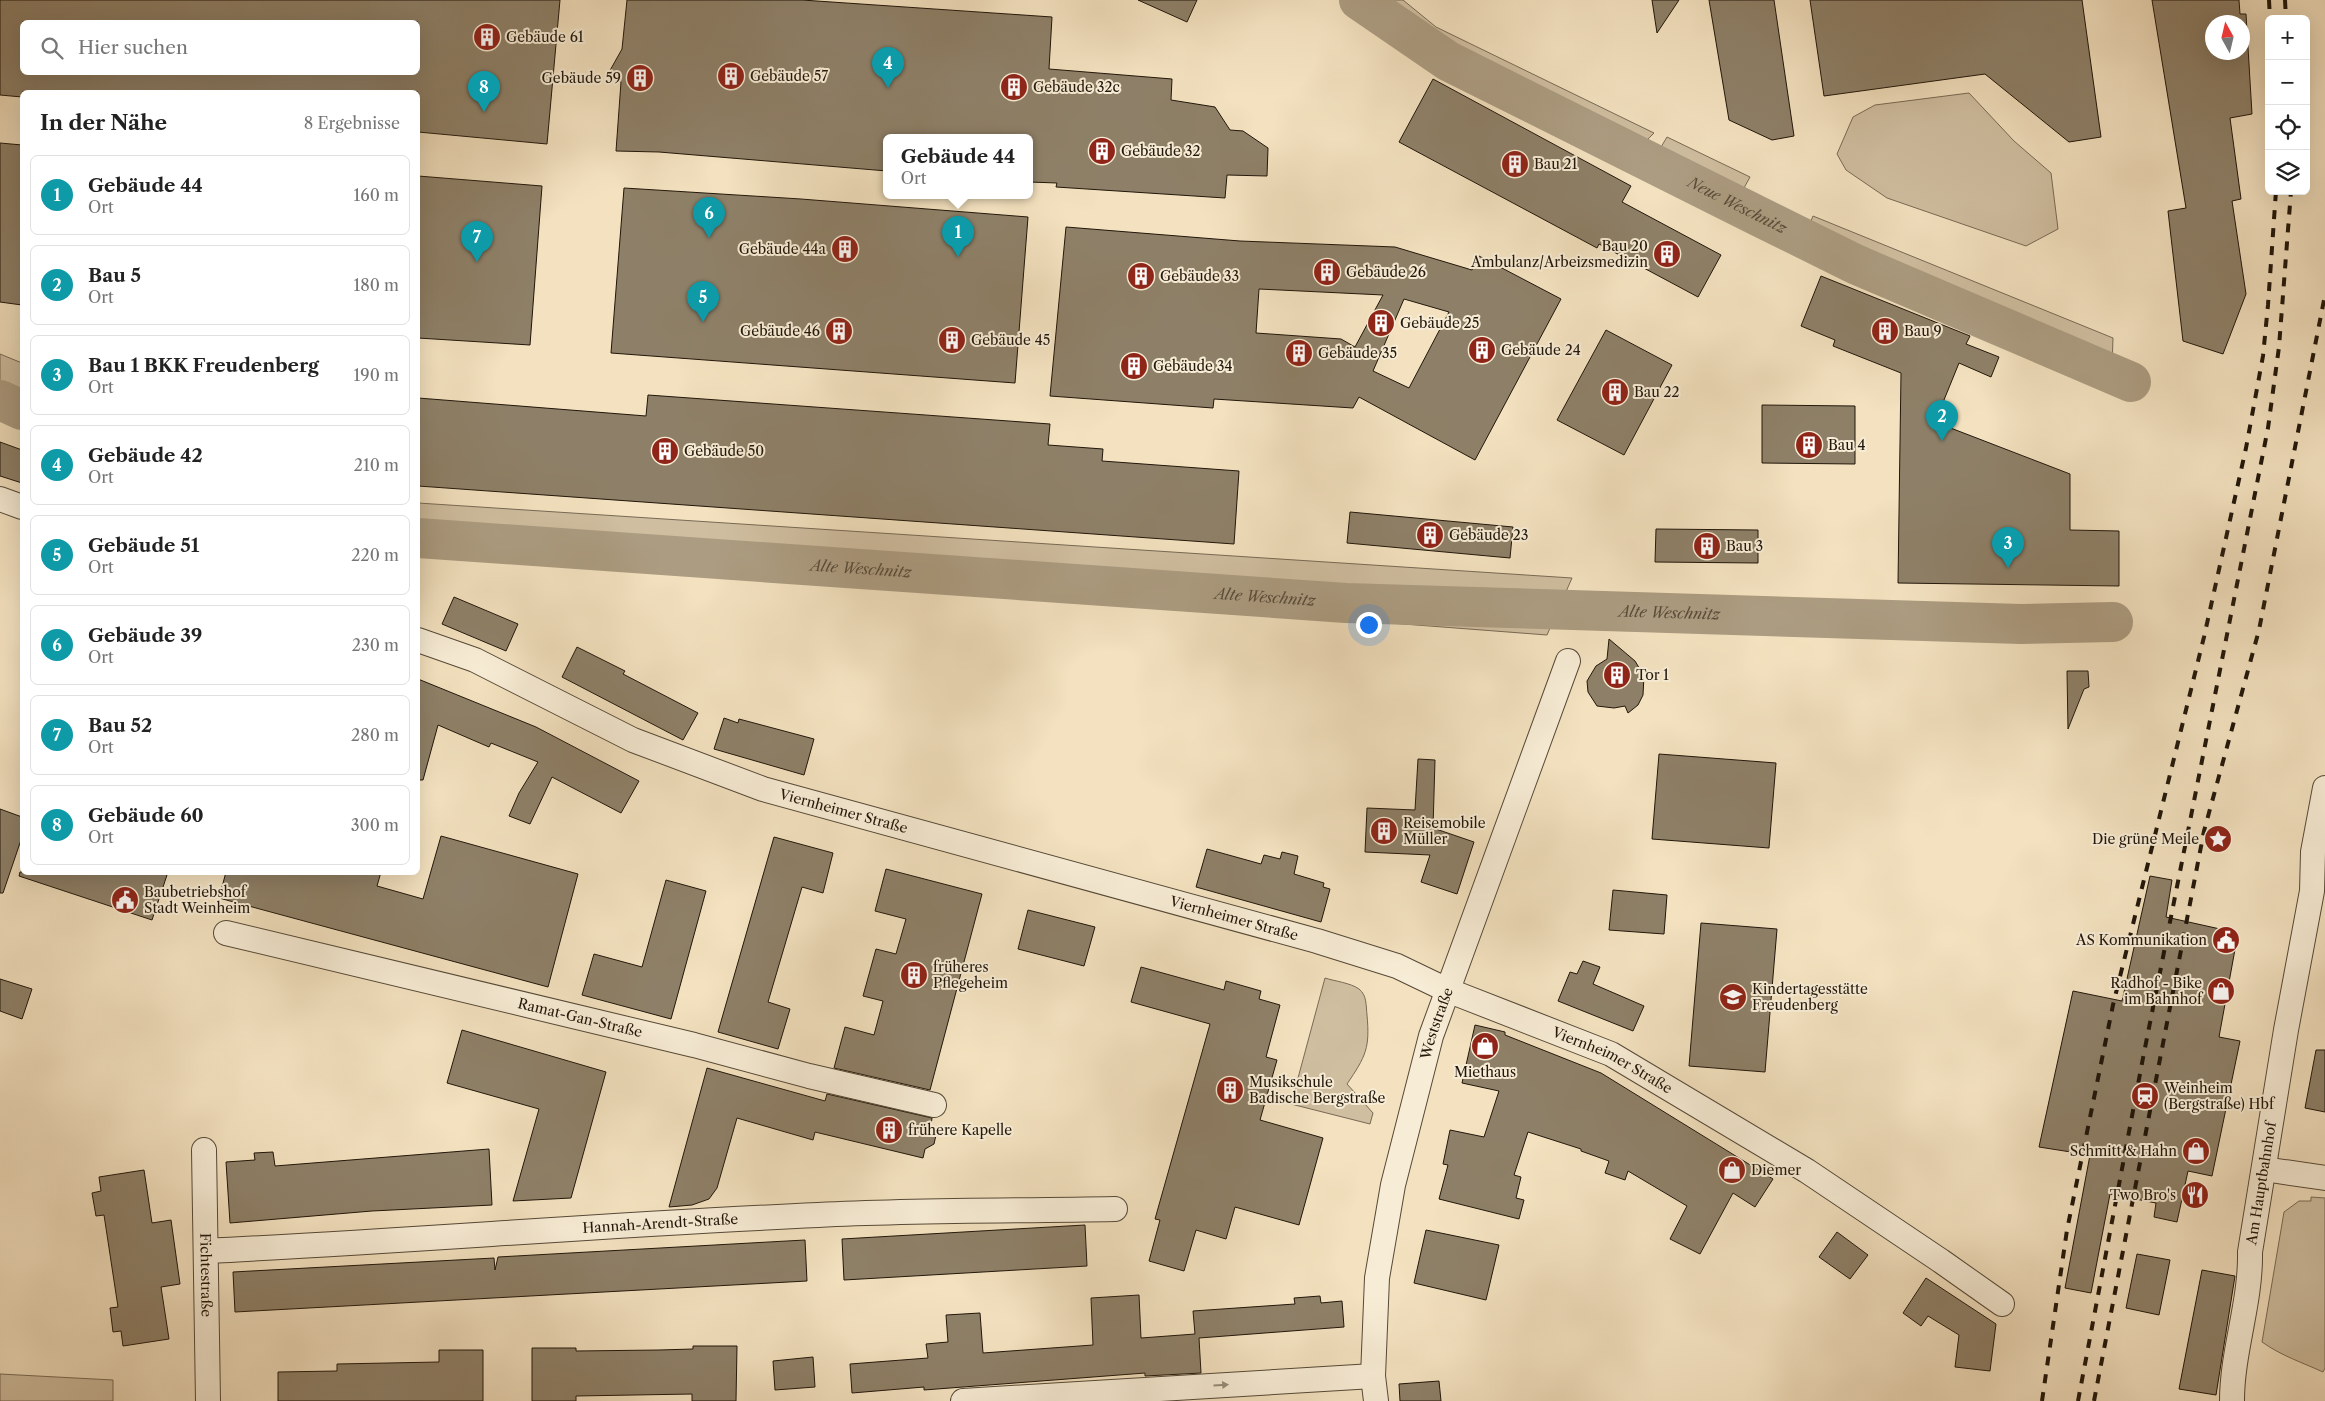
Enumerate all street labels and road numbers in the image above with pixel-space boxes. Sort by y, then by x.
street label: Viernheimer Straße [777,785,910,837]
street label: Viernheimer Straße [1167,892,1300,944]
street label: Weststraße [1416,985,1457,1062]
street label: Ramat-Gan-Straße [516,994,644,1041]
street label: Viernheimer Straße [1549,1023,1676,1098]
street label: Am Hauptbahnhof [2242,1118,2280,1247]
street label: Hannah-Arendt-Straße [582,1210,739,1237]
street label: Fichtestraße [196,1233,216,1317]

